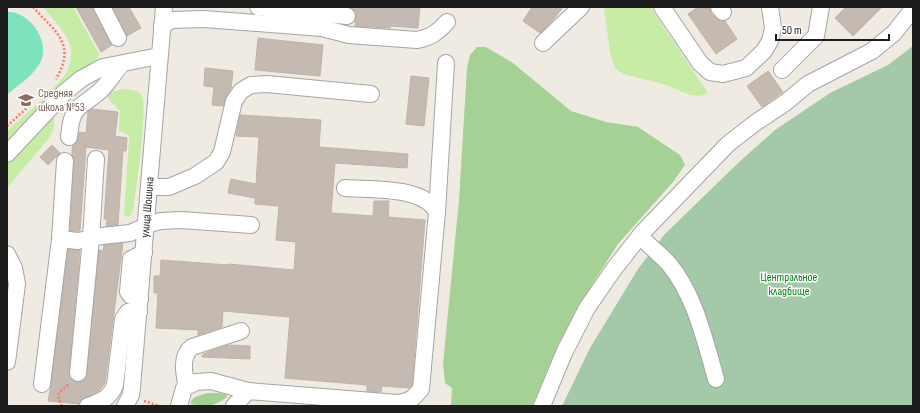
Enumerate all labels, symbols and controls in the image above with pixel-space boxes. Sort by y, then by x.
scale bar [776,16,889,42]
text: 50 m [782,23,802,38]
place label: Средняя школа №53 [38,86,85,115]
school or university icon: Средняя школа №53 [17,91,35,109]
street label: улица Шошина [138,176,158,238]
park label: Центральное кладбище [761,270,818,299]

